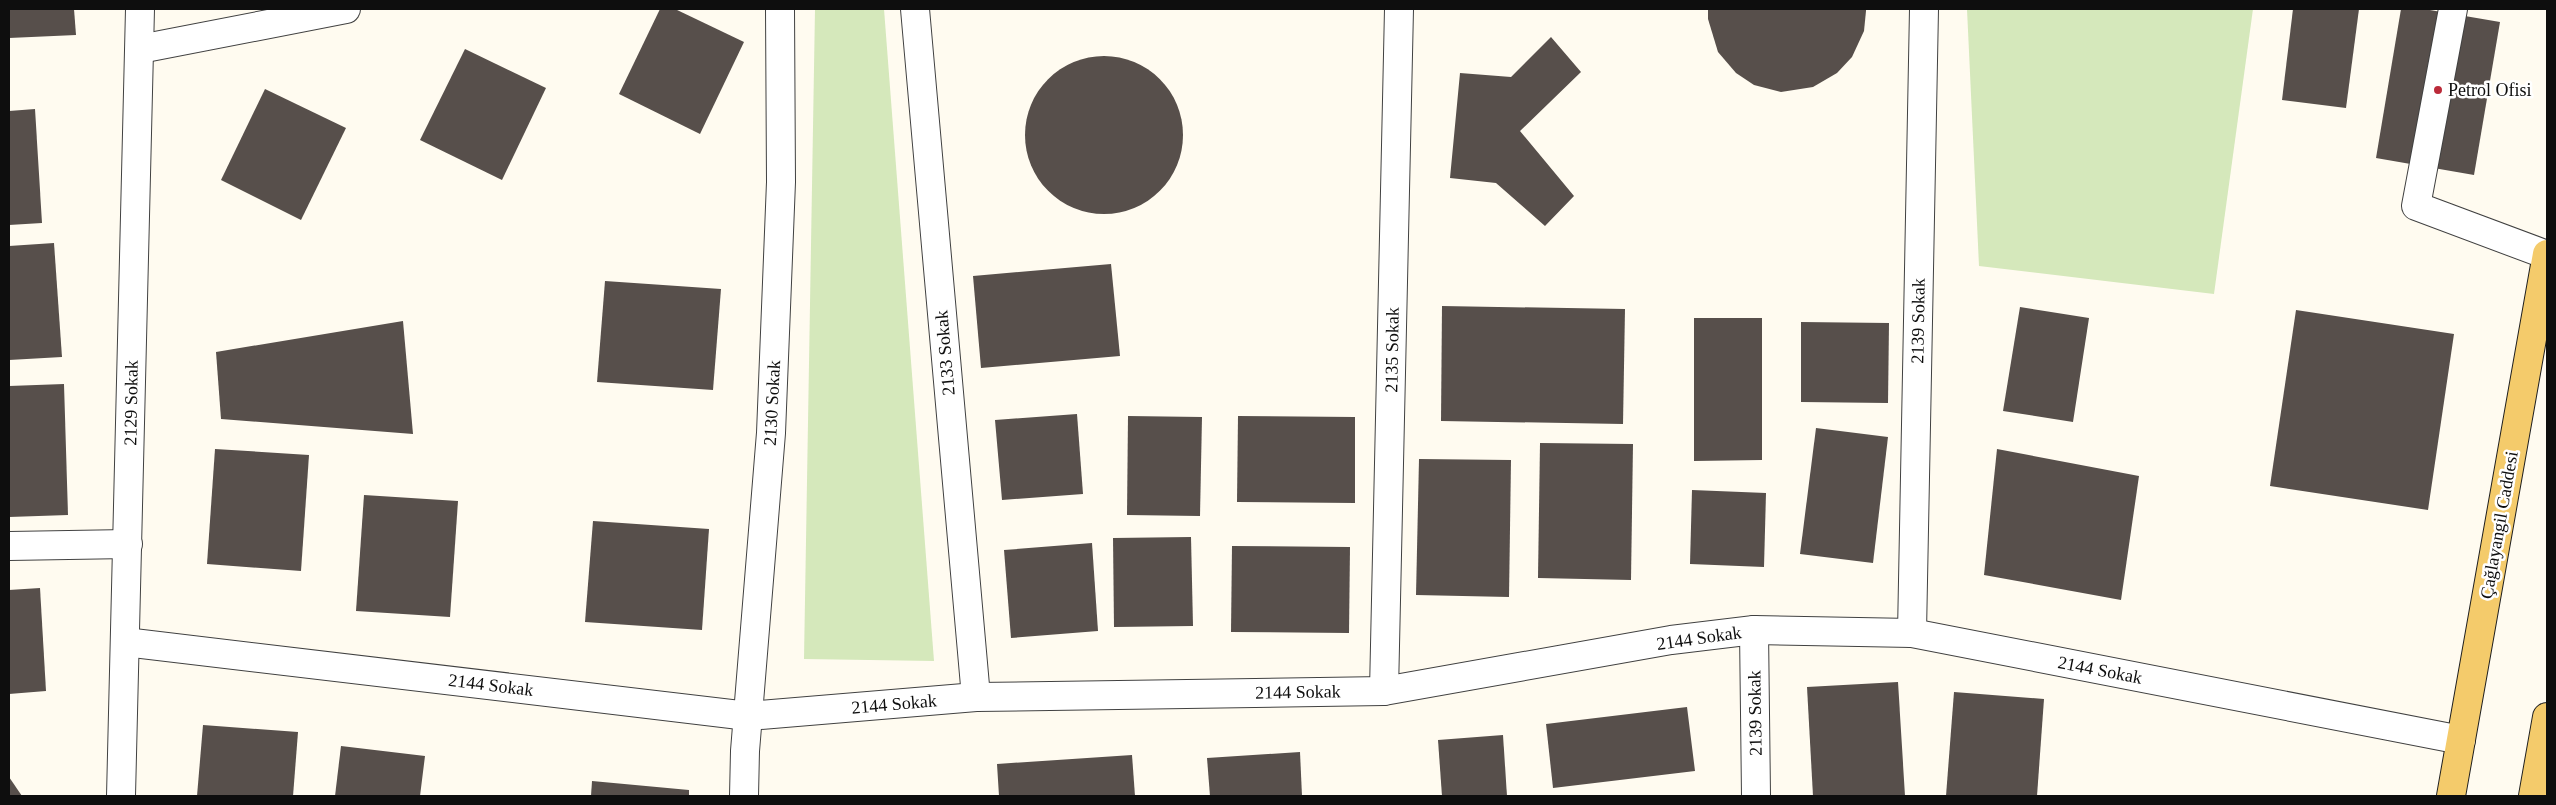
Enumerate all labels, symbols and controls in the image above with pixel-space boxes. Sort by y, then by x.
place label: Petrol Ofisi [2448,80,2532,100]
marker: Petrol Ofisi [2432,84,2444,96]
street label: 2139 Sokak [1907,278,1929,364]
street label: 2135 Sokak [1381,307,1403,393]
street label: 2133 Sokak [931,310,959,396]
street label: 2129 Sokak [120,360,142,446]
street label: 2130 Sokak [760,360,784,446]
street label: Çağlayangil Caddesi [2476,450,2522,600]
street label: 2144 Sokak [1655,622,1743,654]
street label: 2144 Sokak [2056,652,2144,688]
street label: 2144 Sokak [447,670,535,700]
street label: 2139 Sokak [1744,670,1766,756]
street label: 2144 Sokak [1255,681,1341,703]
street label: 2144 Sokak [851,690,937,718]

